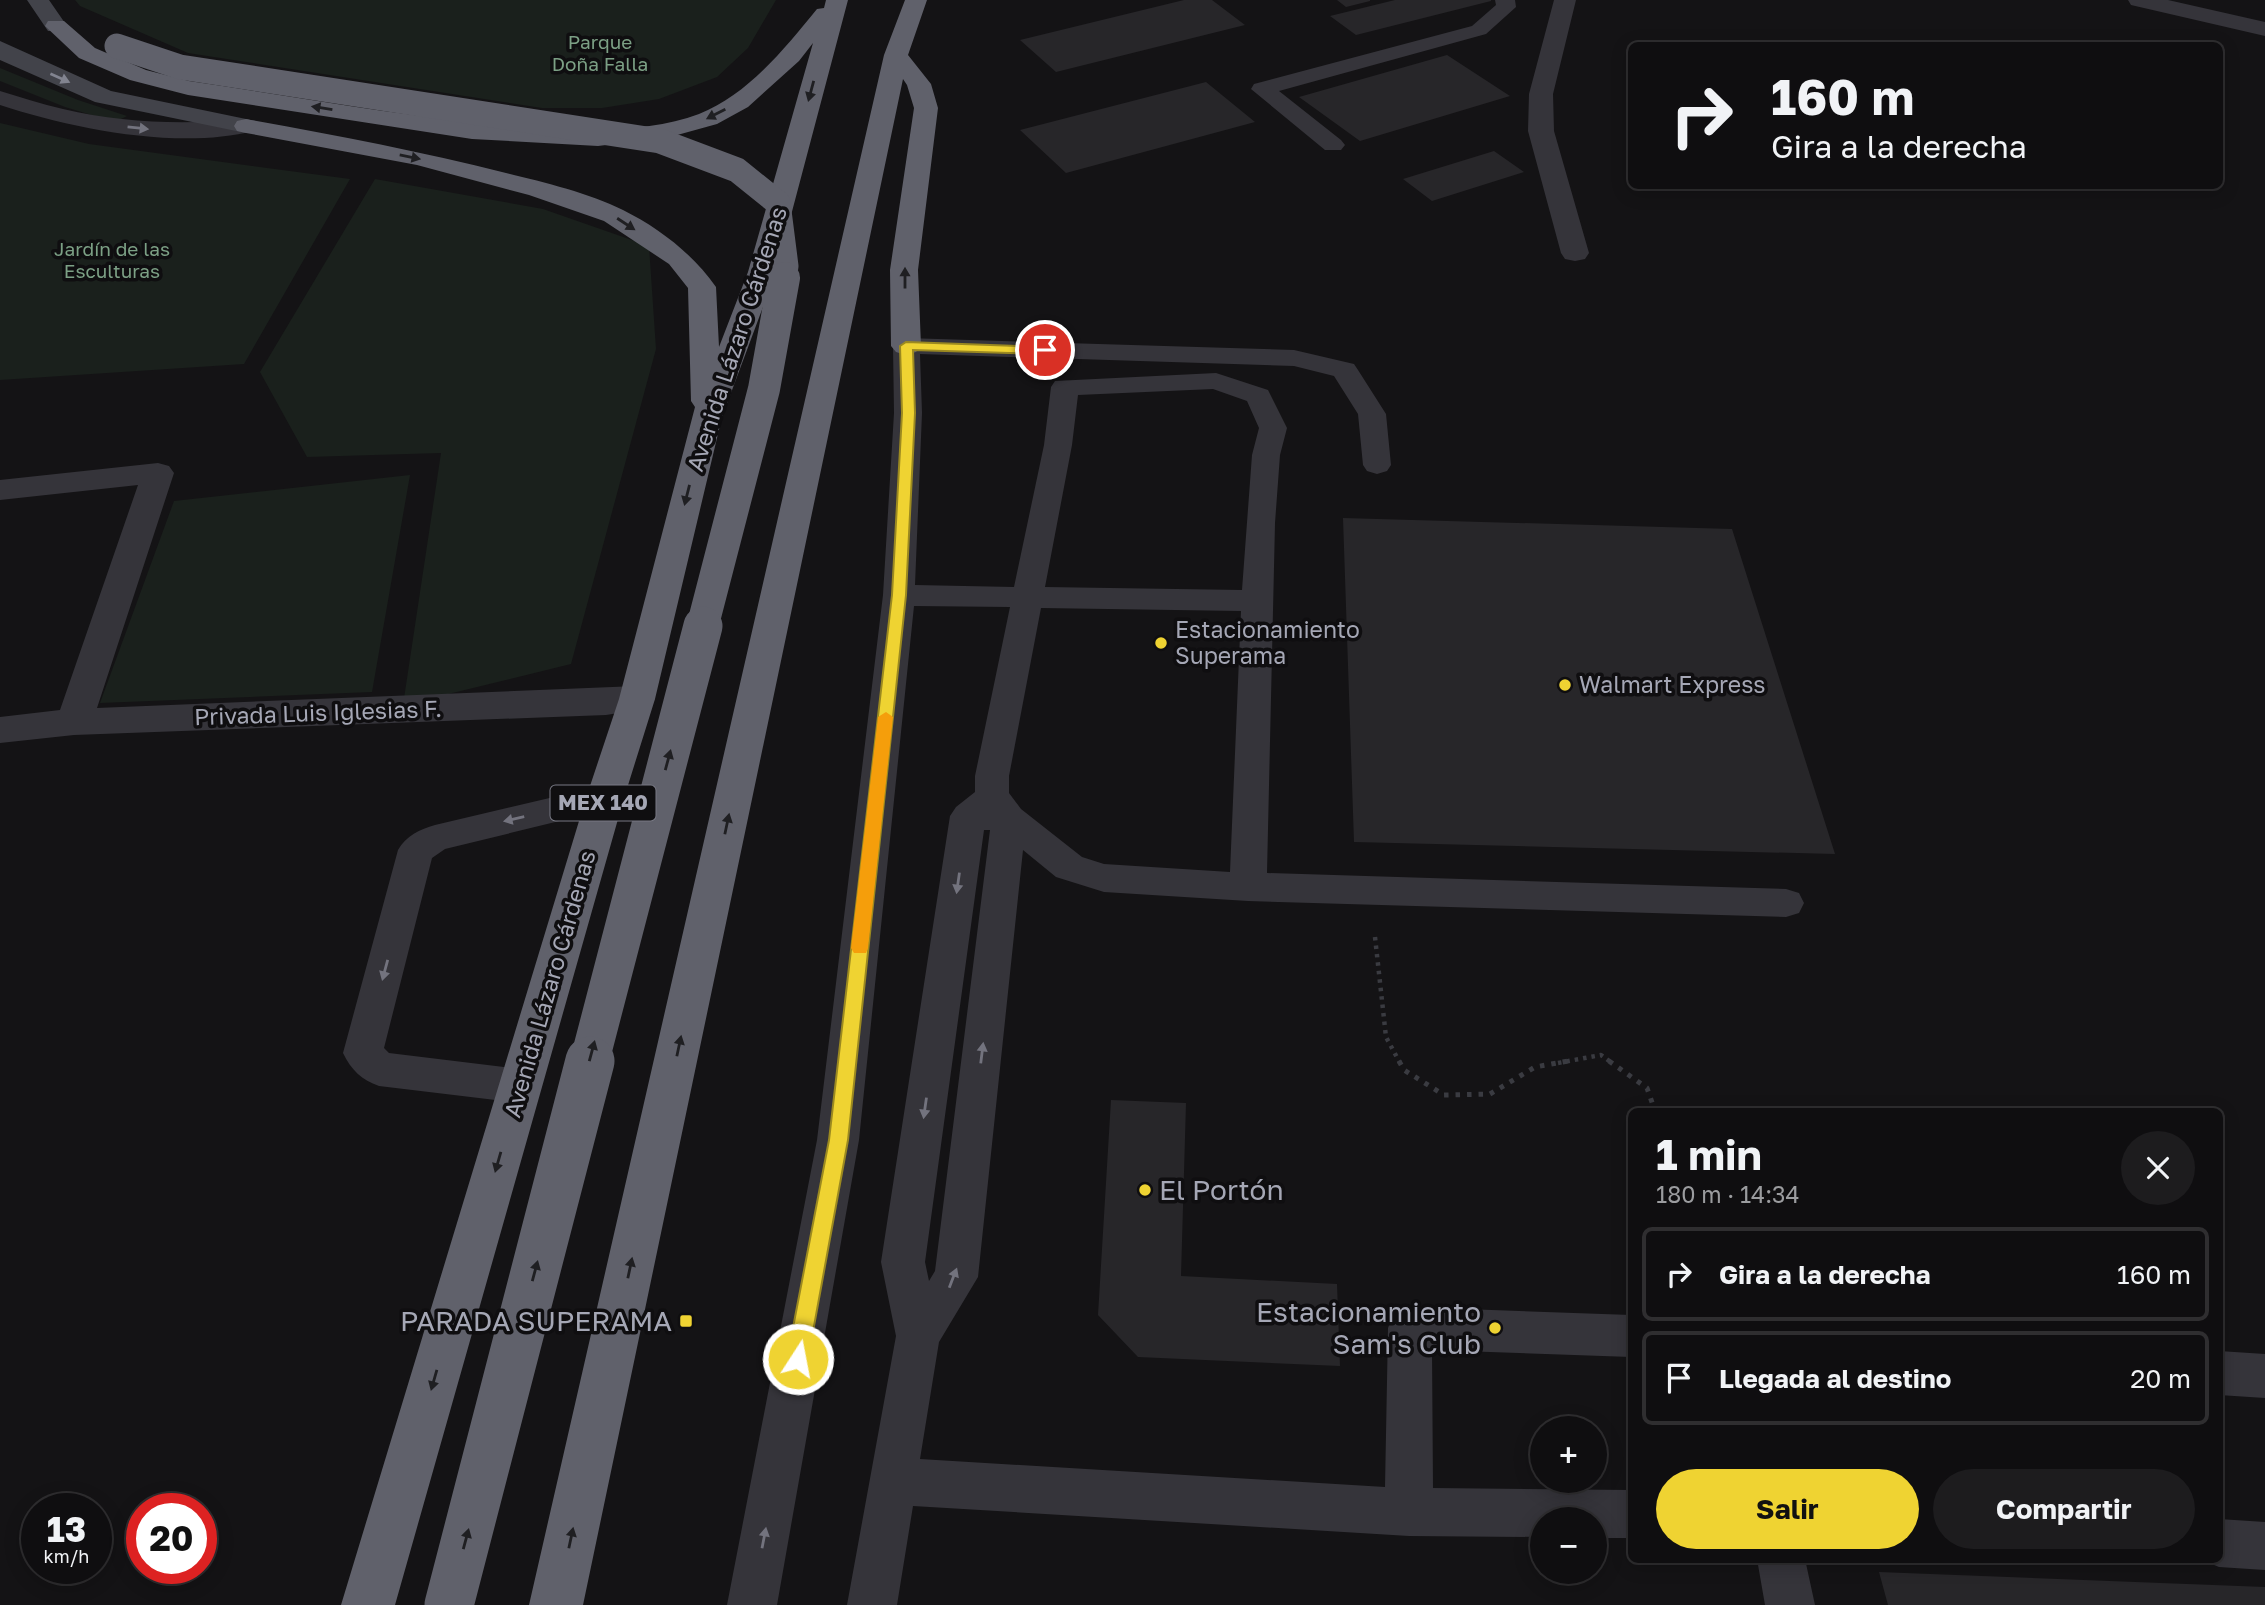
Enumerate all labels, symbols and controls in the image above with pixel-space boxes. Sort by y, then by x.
park label: Parque Doña Falla [552,30,648,75]
text: 160 m [1771,67,1914,126]
icon: right [1656,70,1747,161]
one-way arrow [50,73,71,84]
one-way arrow [805,80,816,102]
one-way arrow [311,102,333,113]
one-way arrow [706,109,726,120]
one-way arrow [127,123,149,134]
text: Gira a la derecha [1771,127,2027,165]
one-way arrow [399,152,421,163]
street label: Avenida Lázaro Cárdenas [680,203,792,475]
one-way arrow [617,217,635,231]
park label: Jardín de las Esculturas [54,237,170,282]
one-way arrow [899,266,911,288]
pin [1015,320,1075,380]
icon: arrive [1026,331,1064,369]
one-way arrow [681,485,692,507]
place label: Estacionamiento Superama [1175,615,1360,669]
marker: Estacionamiento Superama [1153,635,1169,651]
place label: Walmart Express [1579,670,1766,698]
marker: Walmart Express [1557,677,1573,693]
street label: Privada Luis Iglesias F. [194,694,442,730]
one-way arrow [663,749,674,771]
road number: MEX 140 [550,786,656,820]
one-way arrow [722,813,733,835]
one-way arrow [503,814,525,825]
street label: Avenida Lázaro Cárdenas [497,847,601,1120]
one-way arrow [952,872,963,894]
one-way arrow [379,959,390,981]
one-way arrow [673,1035,684,1057]
one-way arrow [588,1040,598,1061]
one-way arrow [976,1042,987,1064]
one-way arrow [919,1097,930,1119]
text: 1 min [1656,1129,1762,1179]
button: close [2121,1131,2195,1205]
one-way arrow [492,1152,502,1173]
place label: El Portón [1159,1173,1284,1206]
text: 180 m · 14:34 [1656,1180,1800,1208]
marker: El Portón [1137,1182,1153,1198]
icon: right [1660,1255,1698,1293]
one-way arrow [625,1257,636,1279]
text: Gira a la derecha [1719,1259,1931,1290]
text: 160 m [2117,1259,2191,1290]
one-way arrow [530,1260,541,1282]
one-way arrow [948,1267,959,1288]
place label: Estacionamiento Sam's Club [1256,1295,1481,1360]
place label: PARADA SUPERAMA [400,1304,672,1337]
marker: PARADA SUPERAMA [678,1313,694,1329]
marker: Estacionamiento Sam's Club [1487,1320,1503,1336]
position arrow [761,1322,835,1396]
icon: arrive [1660,1359,1698,1397]
text: Llegada al destino [1719,1363,1951,1394]
text: 20 m [2130,1363,2191,1394]
one-way arrow [428,1370,438,1391]
map controls [1530,1416,1607,1584]
button: + [1530,1416,1607,1493]
button: Salir [1656,1469,1919,1549]
button: Compartir [1933,1469,2195,1549]
speed limit sign: 20 [126,1493,217,1584]
button: − [1530,1507,1607,1584]
text: 13 [47,1508,86,1550]
one-way arrow [565,1527,576,1549]
one-way arrow [759,1527,770,1549]
one-way arrow [461,1528,472,1550]
text: km/h [44,1545,89,1567]

